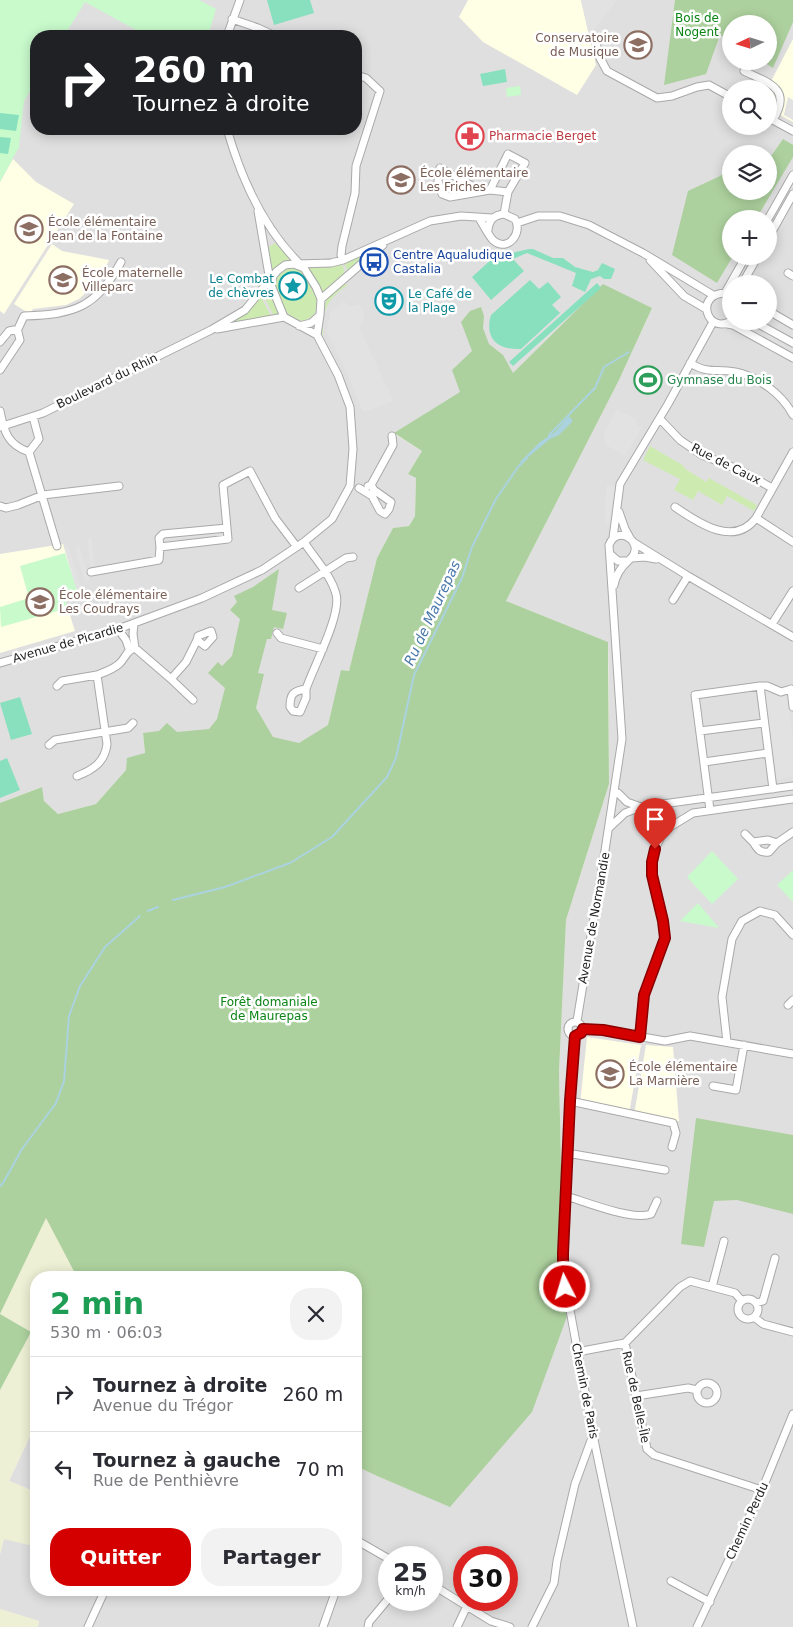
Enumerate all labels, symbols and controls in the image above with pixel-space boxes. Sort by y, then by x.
park label: Bois de Nogent [675,11,719,39]
north arrow [722,15,778,70]
map controls [722,15,777,330]
school or university icon: Conservatoire de Musique [623,30,653,60]
place label: Conservatoire de Musique [535,31,619,59]
icon: right [50,50,115,115]
text: 260 m [133,50,255,90]
button: search [722,80,777,135]
text: Tournez à droite [133,91,310,116]
pharmacy icon: Pharmacie Berget [455,121,485,151]
place label: Pharmacie Berget [489,129,596,143]
button: layers [722,145,777,200]
school or university icon: École élémentaire Les Friches [386,165,416,195]
place label: École élémentaire Les Friches [420,165,528,194]
button: + [722,210,777,265]
school or university icon: École élémentaire Jean de la Fontaine [14,214,44,244]
place label: École élémentaire Jean de la Fontaine [47,214,163,243]
bus stop icon: Centre Aqualudique Castalia [359,247,389,277]
place label: Centre Aqualudique Castalia [393,248,512,276]
school or university icon: École maternelle Villeparc [48,265,78,295]
place label: École maternelle Villeparc [82,265,183,294]
place icon: Le Combat de chèvres [278,271,308,301]
place label: Le Combat de chèvres [208,272,274,300]
button: − [722,275,777,330]
theatre icon: Le Café de la Plage [374,286,404,316]
place label: Le Café de la Plage [408,287,472,315]
street label: Boulevard du Rhin [54,351,160,411]
sports icon: Gymnase du Bois [633,365,663,395]
place label: Gymnase du Bois [667,373,772,387]
street label: Rue de Caux [689,441,763,487]
water label: Ru de Maurepas [401,558,463,668]
school or university icon: École élémentaire Les Coudrays [25,587,55,617]
place label: École élémentaire Les Coudrays [59,587,167,616]
street label: Avenue de Picardie [11,620,125,666]
pin [634,798,676,849]
icon: arrive [641,805,669,833]
street label: Avenue de Normandie [576,851,612,985]
park label: Forêt domaniale de Maurepas [220,995,318,1023]
school or university icon: École élémentaire La Marnière [595,1059,625,1089]
place label: École élémentaire La Marnière [629,1059,737,1088]
position arrow [538,1260,590,1312]
text: 2 min [50,1286,144,1321]
button: close [290,1288,342,1340]
text: 530 m · 06:03 [50,1323,163,1342]
street label: Chemin de Paris [569,1342,601,1440]
street label: Rue de Belle-Île [619,1350,654,1444]
text: Tournez à droite [93,1374,267,1396]
icon: right [50,1380,78,1408]
text: 260 m [282,1383,343,1405]
text: Avenue du Trégor [93,1396,233,1415]
text: Tournez à gauche [93,1449,281,1471]
icon: left [50,1455,78,1483]
text: 70 m [296,1458,344,1480]
text: Rue de Penthièvre [93,1471,239,1490]
street label: Chemin Perdu [723,1480,771,1562]
button: Quitter [50,1528,191,1586]
button: Partager [201,1528,342,1586]
speed limit sign: 30 [453,1546,518,1611]
text: 25 [393,1558,428,1587]
text: km/h [395,1584,426,1598]

